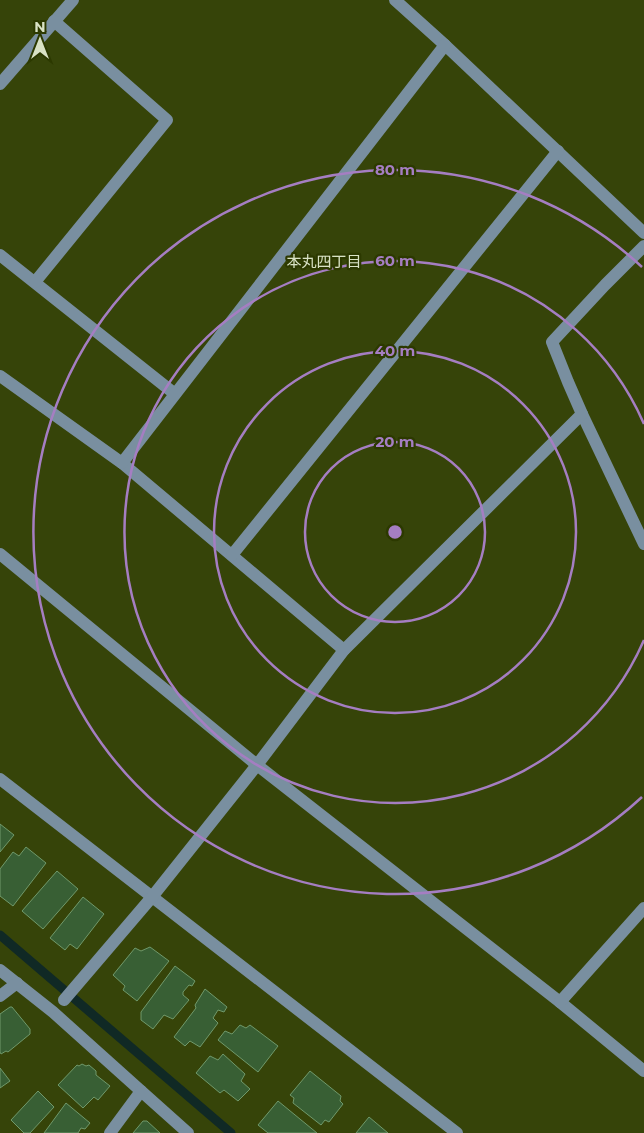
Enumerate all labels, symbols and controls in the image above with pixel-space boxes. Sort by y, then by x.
north arrow [15,15,65,65]
text: N [34,18,46,36]
text: 80 m [375,160,415,179]
text: 60 m [375,251,415,270]
district label: 本丸四丁目 [286,252,362,271]
text: 40 m [375,341,415,360]
text: 20 m [375,432,415,451]
centre of rings [386,523,404,541]

